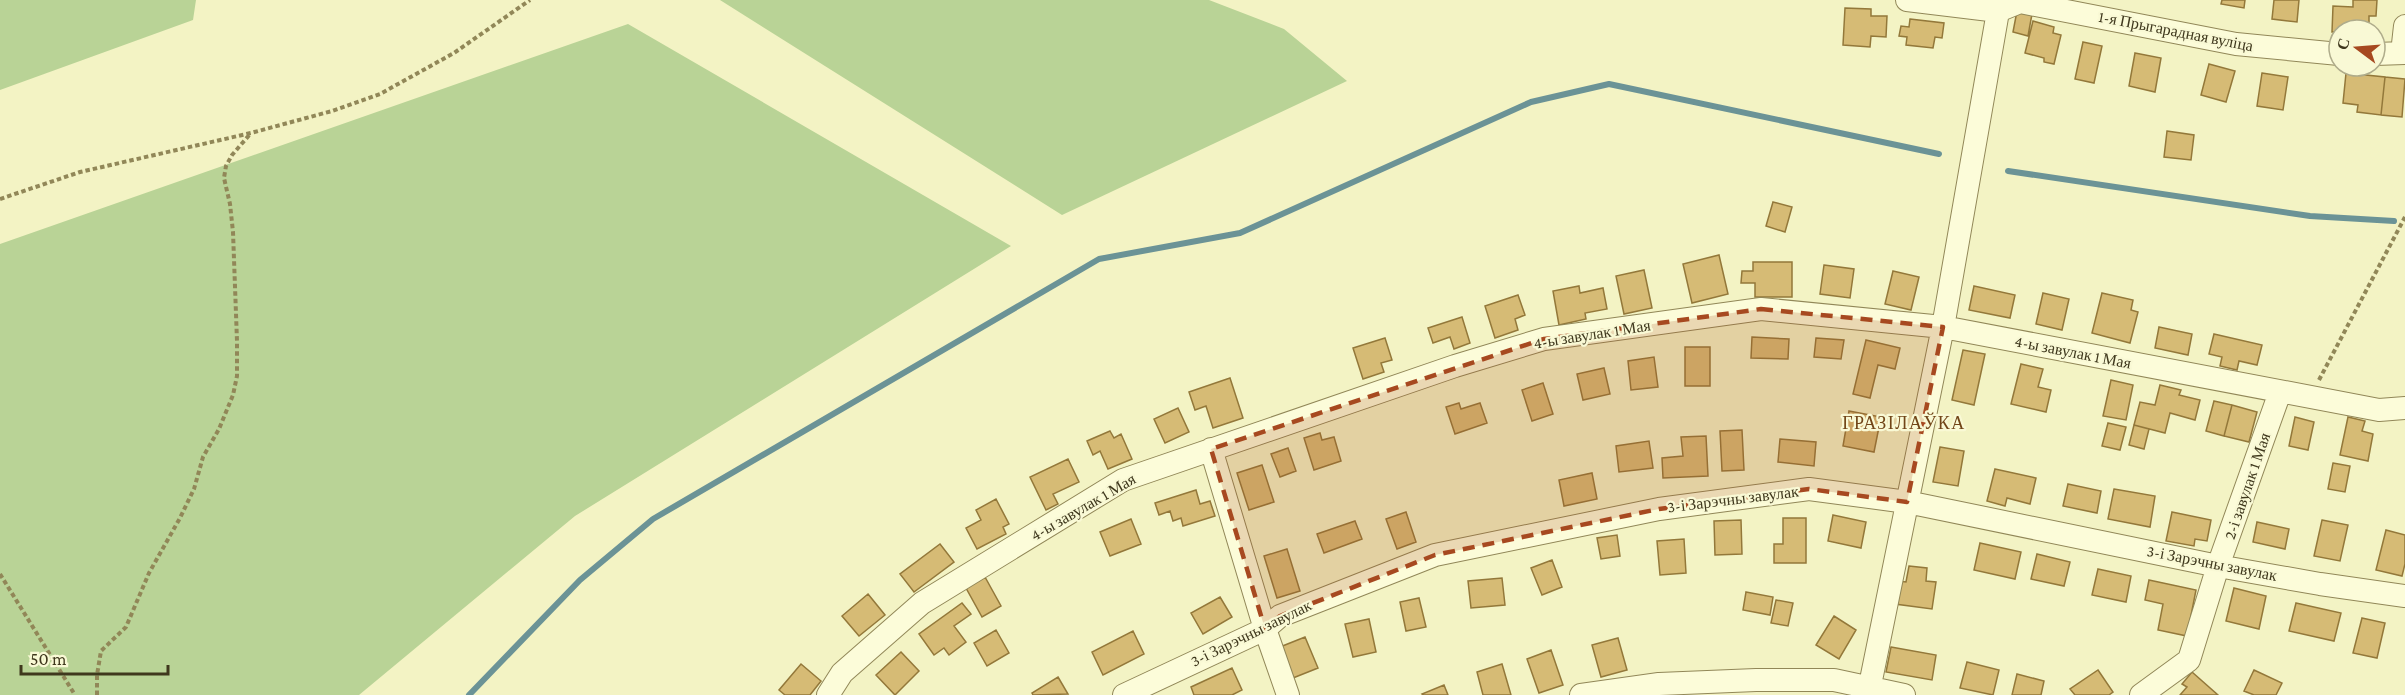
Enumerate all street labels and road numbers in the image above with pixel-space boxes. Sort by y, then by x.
street label: 1-я Прыгарадная вуліца [2097,8,2255,55]
street label: 4-ы завулак 1 Мая [1532,316,1653,353]
street label: 4-ы завулак 1 Мая [2013,332,2133,373]
street label: 2-і завулак 1 Мая [2221,430,2274,542]
street label: 4-ы завулак 1 Мая [1028,470,1140,545]
street label: 3-і Зарэчны завулак [1666,482,1800,516]
street label: 3-і Зарэчны завулак [2145,542,2279,585]
street label: 3-і Зарэчны завулак [1188,596,1315,671]

